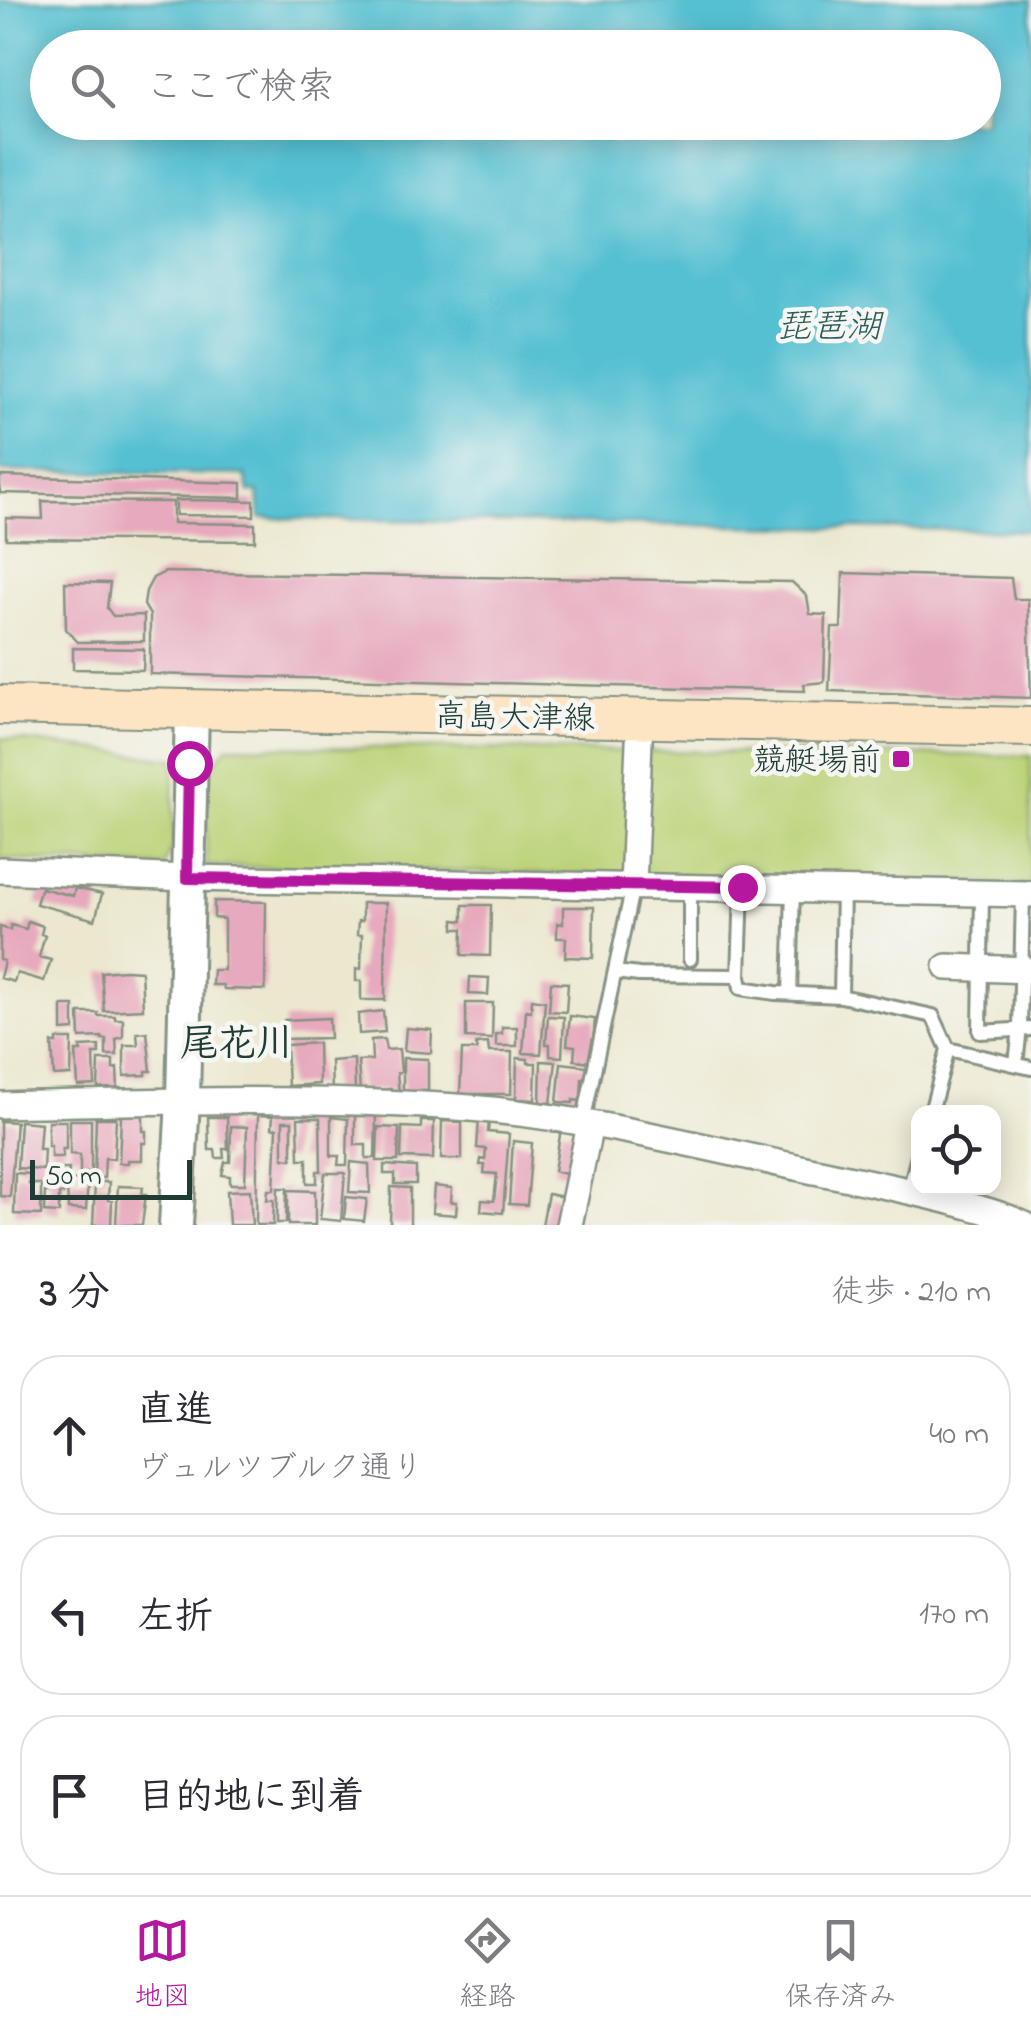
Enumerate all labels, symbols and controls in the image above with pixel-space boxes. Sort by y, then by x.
search box [30,30,1001,140]
icon: search [65,58,120,113]
text: ここで検索 [145,61,335,117]
water label: 琵琶湖 [776,303,884,354]
street label: 高島大津線 [435,695,595,744]
place label: 競艇場前 [753,739,881,786]
route start [167,741,213,787]
marker: 競艇場前 [890,748,912,770]
route end [720,865,766,911]
district label: 尾花川 [180,1018,294,1074]
map controls [911,1105,1001,1195]
button: locate [911,1105,1001,1195]
scale bar [30,1155,192,1200]
text: 50 m [45,1157,102,1198]
text: 3 分 [40,1264,110,1325]
text: 徒歩 · 210 m [831,1270,991,1317]
text: 直進 [137,1384,213,1440]
icon: ahead [42,1408,97,1463]
text: 40 m [929,1412,989,1459]
text: ヴュルツブルク通り [137,1446,424,1493]
icon: left [42,1588,97,1643]
text: 左折 [137,1591,213,1647]
text: 170 m [919,1592,989,1639]
icon: arrive [42,1768,97,1823]
text: 目的地に到着 [137,1771,365,1827]
tab: 地図 [134,1913,191,2019]
tab: 経路 [459,1913,516,2019]
tab: 保存済み [784,1913,897,2019]

